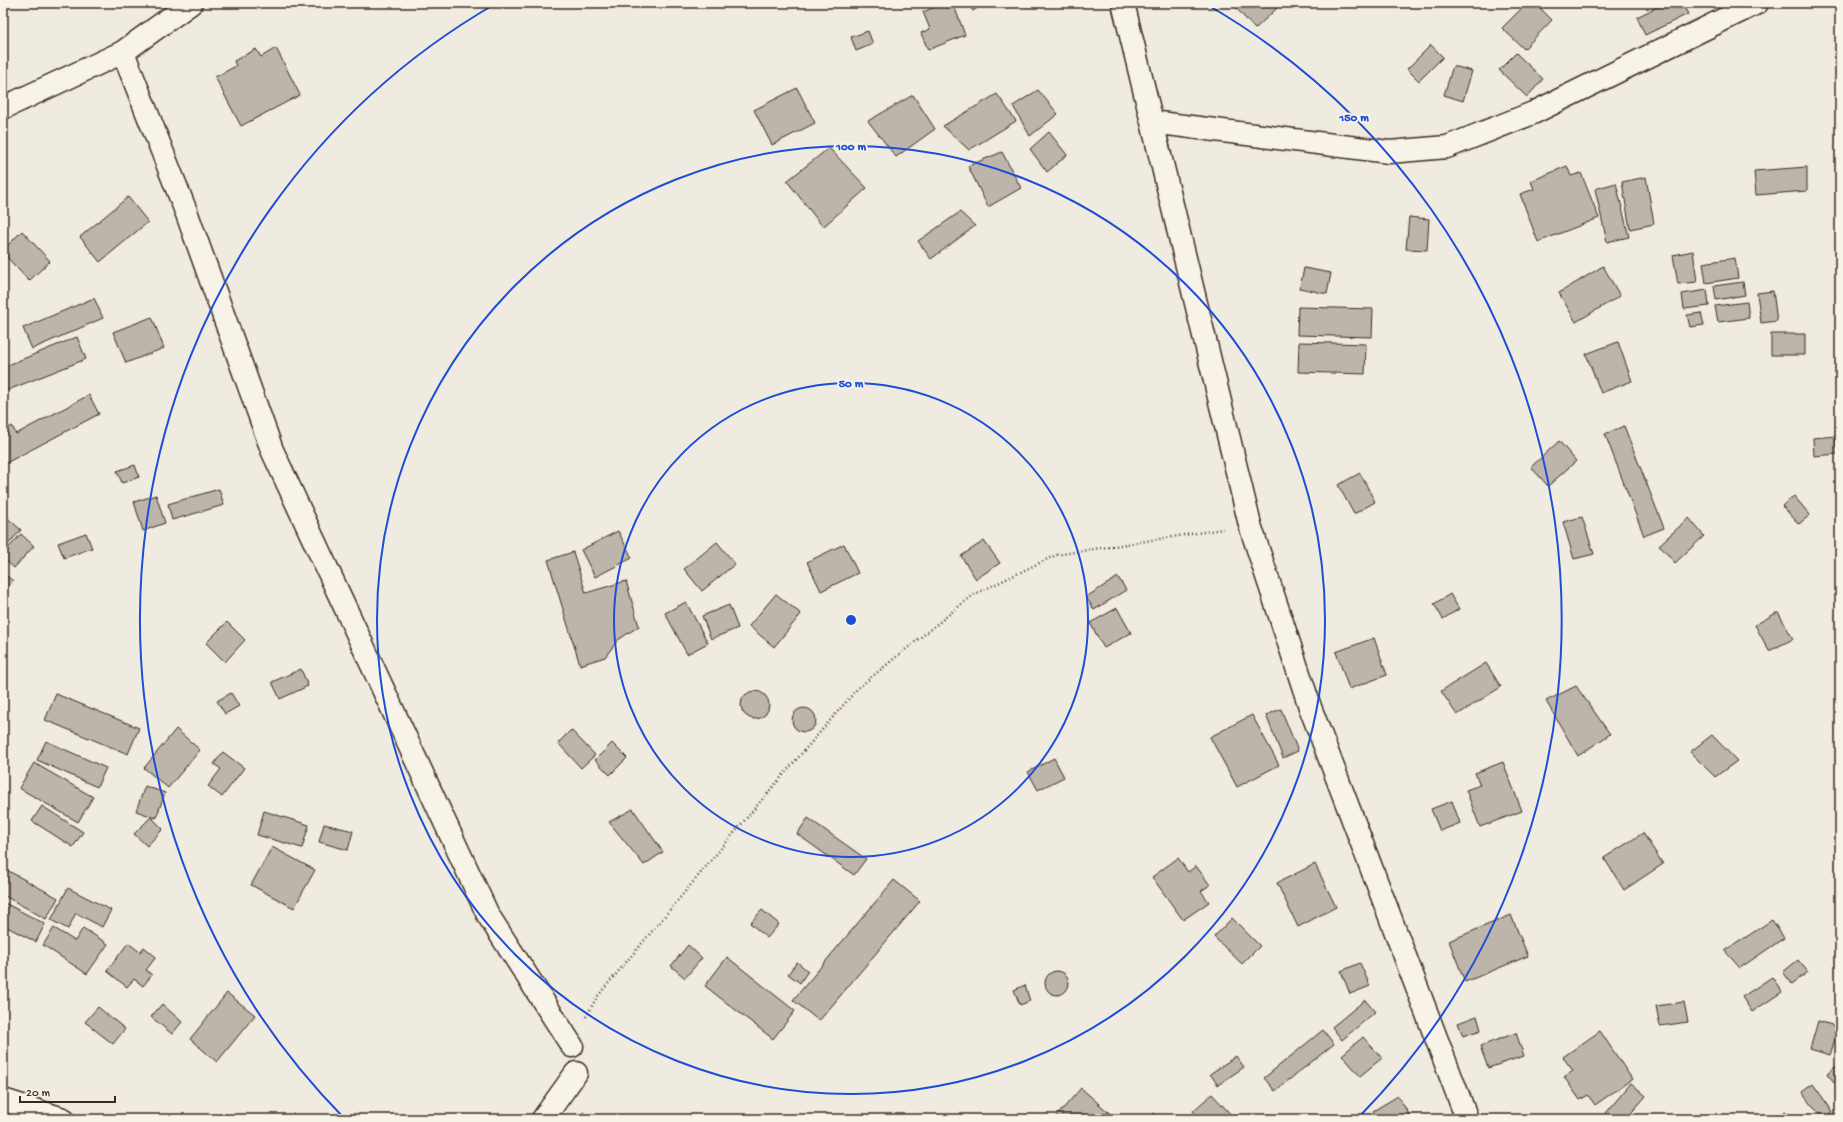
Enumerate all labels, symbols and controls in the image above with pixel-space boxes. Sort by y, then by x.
text: 150 m [1338,112,1369,126]
text: 100 m [835,141,866,155]
text: 50 m [839,378,864,392]
centre of rings [844,613,858,627]
scale bar [20,1078,115,1104]
text: 20 m [26,1087,51,1101]

